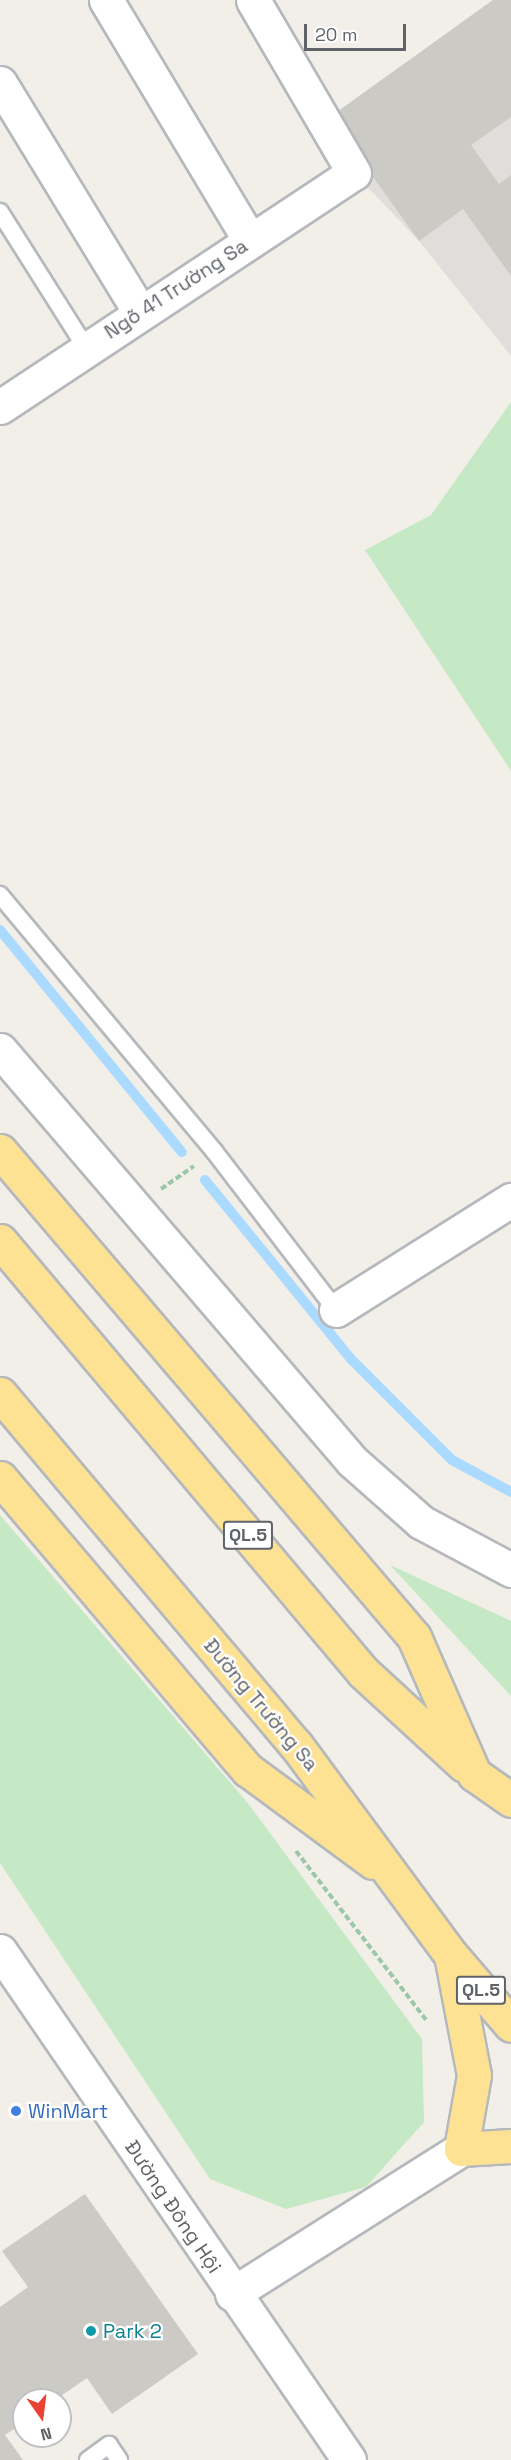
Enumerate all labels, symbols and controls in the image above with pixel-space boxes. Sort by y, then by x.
scale bar [307,12,409,50]
text: 20 m [315,23,358,46]
street label: Ngõ 41 Trường Sa [100,234,252,344]
road number: QL.5 [222,1520,274,1550]
street label: Đường Trường Sa [198,1634,324,1776]
road number: QL.5 [456,1975,506,2005]
place label: WinMart [28,2099,108,2123]
marker: WinMart [9,2104,23,2118]
street label: Đường Đông Hội [120,2136,226,2278]
place label: Park 2 [103,2319,162,2343]
marker: Park 2 [84,2324,98,2338]
north arrow [12,2388,72,2448]
text: N [38,2423,54,2445]

